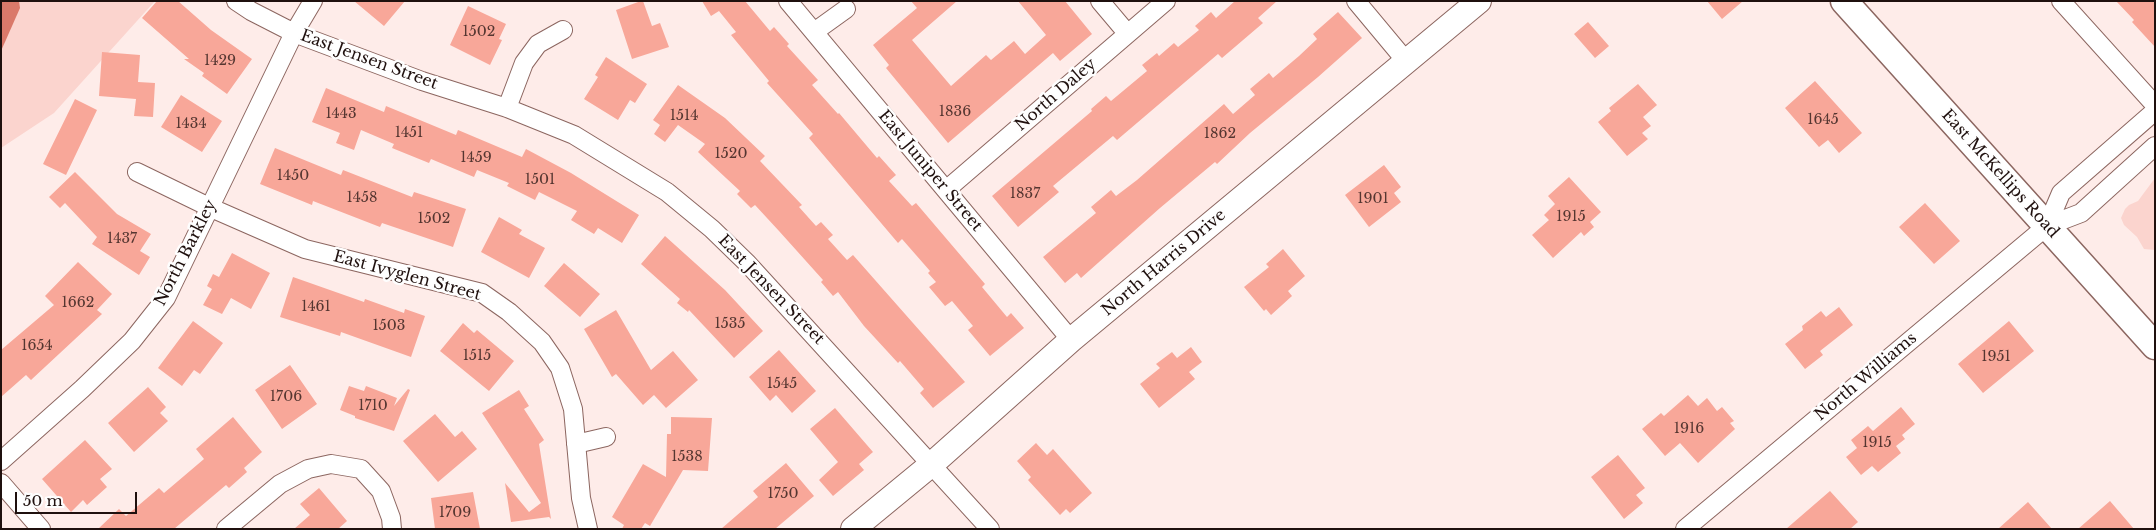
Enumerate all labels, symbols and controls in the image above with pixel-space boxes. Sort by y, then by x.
house number: 1502 [463,24,495,40]
street label: East Jensen Street [298,26,440,94]
house number: 1429 [204,53,236,69]
street label: North Daley [1012,55,1100,135]
house number: 1836 [939,104,971,120]
house number: 1443 [325,106,357,122]
street label: East McKellips Road [1937,106,2063,242]
street label: East Juniper Street [874,107,986,235]
house number: 1514 [670,108,698,124]
house number: 1645 [1807,112,1839,128]
house number: 1434 [175,116,207,132]
house number: 1451 [395,125,423,141]
house number: 1862 [1204,126,1236,142]
house number: 1520 [715,146,747,162]
house number: 1459 [460,150,492,166]
house number: 1450 [277,168,309,184]
house number: 1501 [525,172,555,188]
house number: 1837 [1010,186,1040,202]
house number: 1458 [347,190,377,206]
house number: 1901 [1357,191,1389,207]
street label: North Barkley [151,197,221,309]
street label: North Harris Drive [1098,206,1230,320]
house number: 1915 [1556,209,1586,225]
house number: 1502 [418,211,450,227]
house number: 1437 [107,231,137,247]
street label: East Jensen Street [714,231,828,349]
street label: East Ivyglen Street [331,247,483,305]
house number: 1662 [62,295,94,311]
house number: 1461 [301,299,331,315]
house number: 1535 [715,316,745,332]
house number: 1503 [373,318,405,334]
street label: North Williams [1811,329,1921,425]
house number: 1654 [21,338,53,354]
house number: 1515 [463,348,491,364]
house number: 1951 [1981,349,2011,365]
house number: 1545 [767,376,797,392]
house number: 1706 [270,389,302,405]
house number: 1710 [358,398,388,414]
house number: 1916 [1674,421,1704,437]
house number: 1915 [1862,435,1892,451]
house number: 1538 [671,449,703,465]
scale bar [18,482,140,514]
house number: 1750 [767,486,799,502]
text: 50 m [23,491,63,510]
house number: 1709 [439,505,471,521]

